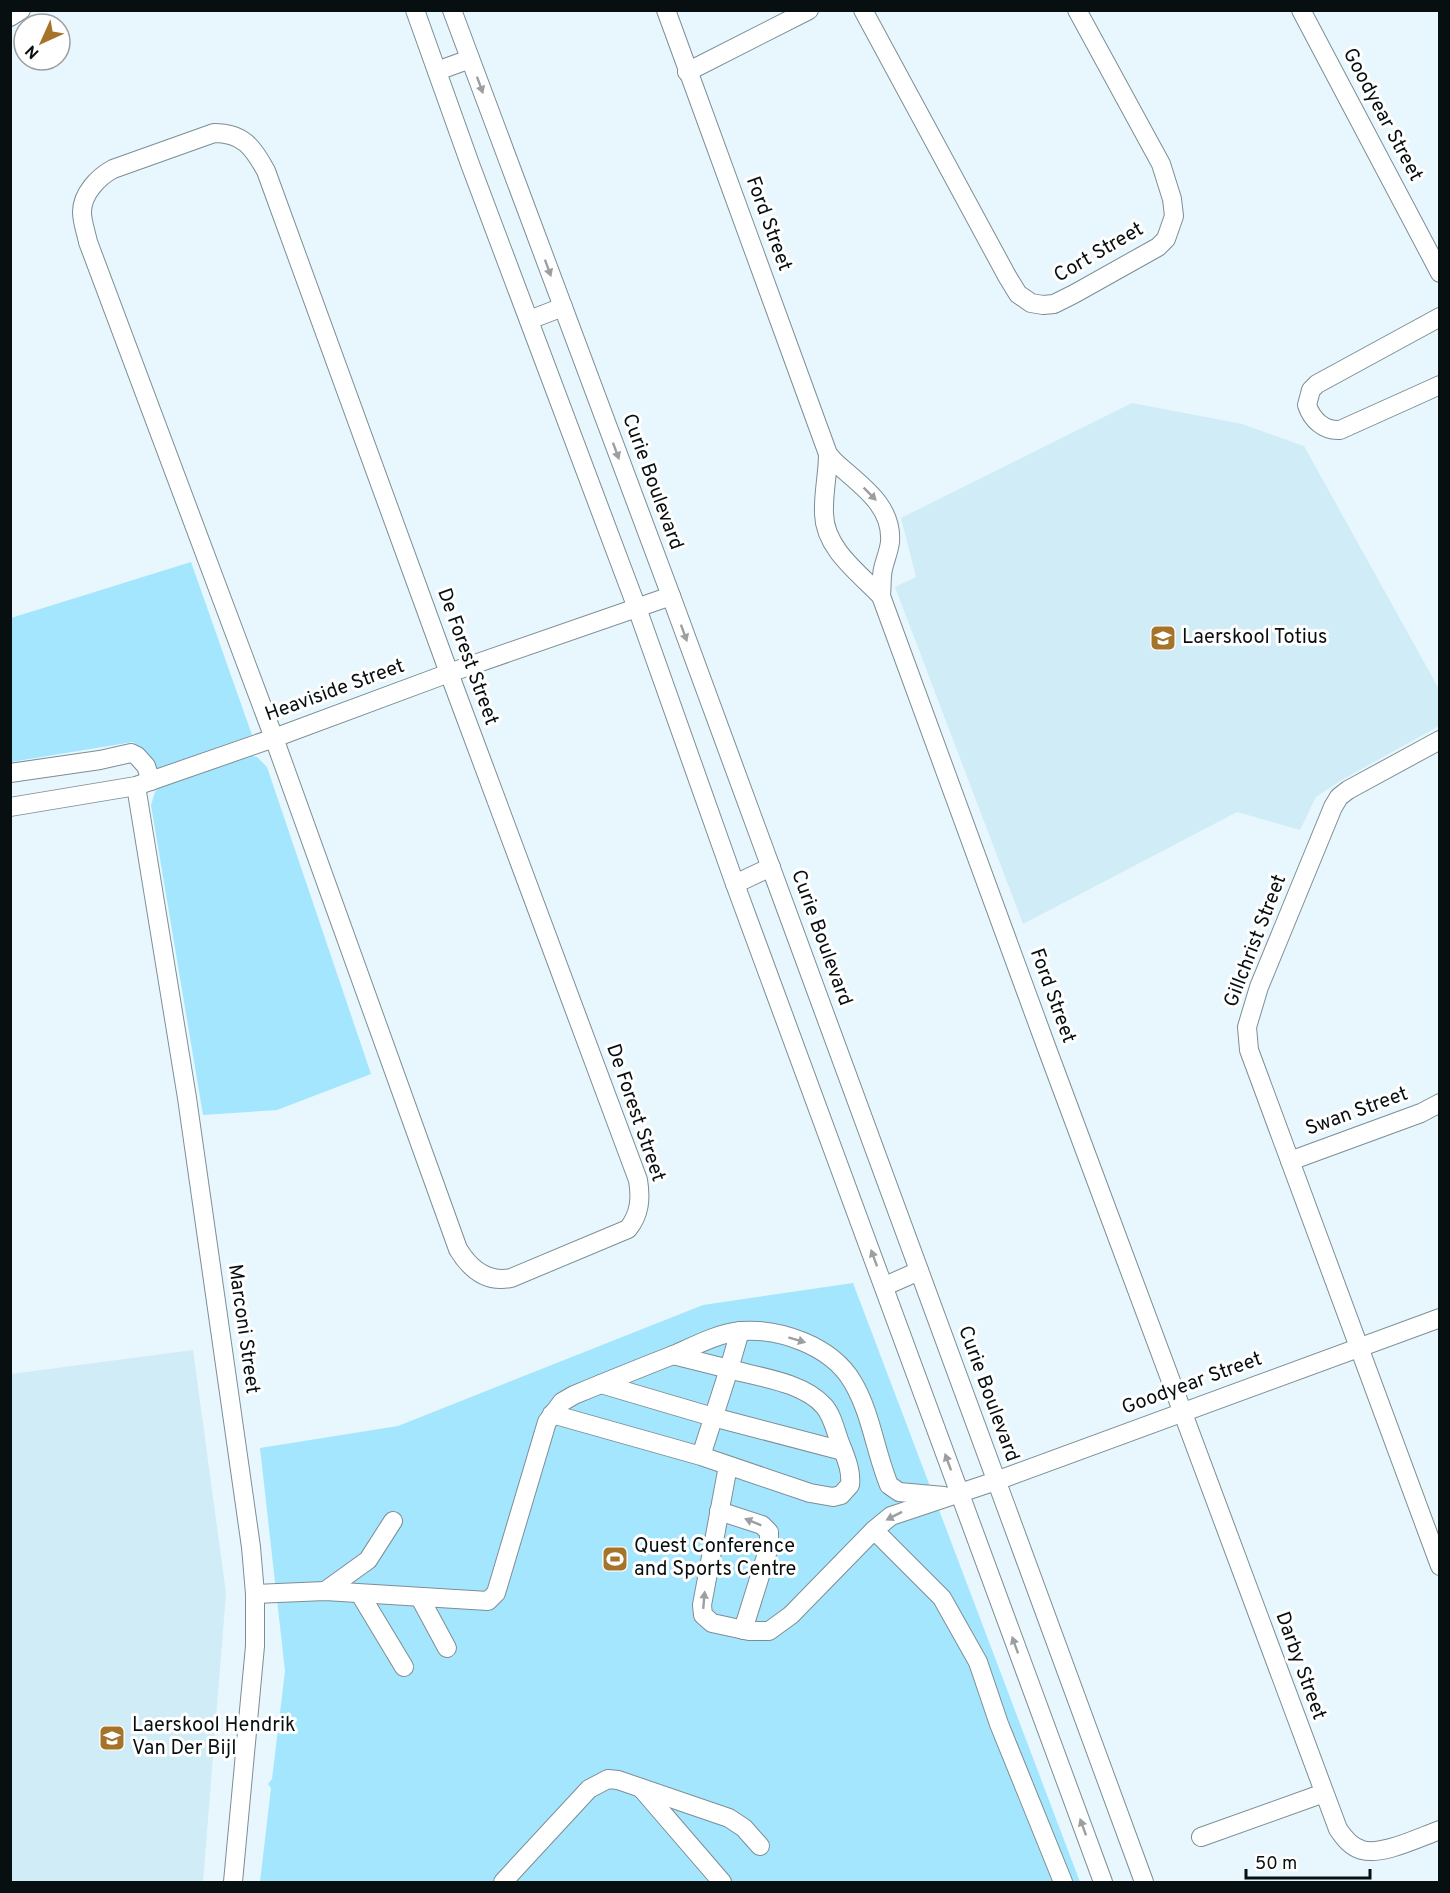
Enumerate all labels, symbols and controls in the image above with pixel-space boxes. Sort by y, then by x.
north arrow [12,12,72,72]
text: N [22,40,44,62]
street label: Goodyear Street [1336,44,1428,186]
one-way arrow [476,76,485,94]
street label: Ford Street [739,173,797,275]
street label: Cort Street [1049,217,1149,289]
one-way arrow [544,259,553,277]
street label: Curie Boulevard [615,410,689,554]
one-way arrow [612,442,622,460]
one-way arrow [863,487,877,501]
street label: De Forest Street [430,585,504,729]
school or university icon: Laerskool Totius [1148,623,1178,653]
one-way arrow [680,624,690,642]
place label: Laerskool Totius [1182,625,1327,651]
street label: Heaviside Street [262,654,408,728]
street label: Curie Boulevard [784,866,858,1010]
street label: Gillchrist Street [1219,871,1293,1011]
street label: Ford Street [1023,945,1081,1047]
street label: De Forest Street [599,1041,671,1185]
street label: Swan Street [1302,1081,1412,1143]
one-way arrow [869,1249,879,1267]
street label: Marconi Street [221,1262,265,1396]
street label: Curie Boulevard [951,1322,1025,1466]
one-way arrow [788,1336,806,1345]
street label: Goodyear Street [1118,1347,1266,1421]
one-way arrow [942,1452,952,1470]
one-way arrow [885,1512,902,1521]
one-way arrow [744,1517,762,1527]
place label: Quest Conference and Sports Centre [634,1534,796,1583]
sports icon: Quest Conference and Sports Centre [600,1544,630,1574]
one-way arrow [699,1591,709,1610]
street label: Darby Street [1268,1608,1332,1724]
one-way arrow [1010,1635,1020,1653]
place label: Laerskool Hendrik Van Der Bijl [132,1713,296,1762]
school or university icon: Laerskool Hendrik Van Der Bijl [97,1723,127,1753]
one-way arrow [1078,1818,1088,1836]
scale bar [1246,1842,1370,1880]
text: 50 m [1255,1853,1297,1876]

